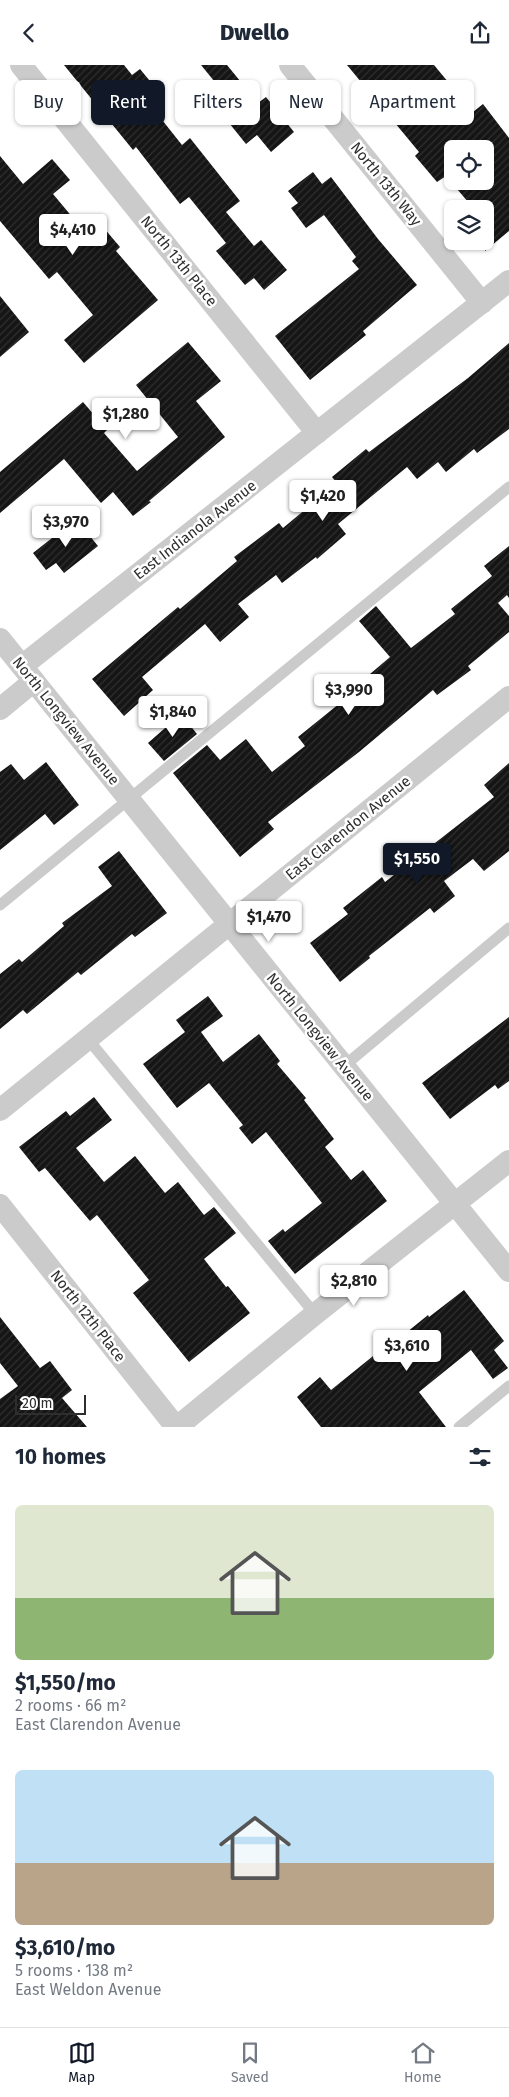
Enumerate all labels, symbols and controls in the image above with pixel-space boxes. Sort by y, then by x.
icon: back [15,19,43,47]
text: Dwello [220,19,289,46]
icon: share [466,19,494,47]
chip: Buy [15,80,81,125]
chip: Rent [91,80,165,125]
chip: Filters [175,80,260,125]
chip: New [270,80,341,125]
chip: Apartment [351,80,474,125]
street label: North 13th Way [347,139,426,230]
map controls [444,140,494,250]
button: locate [444,140,494,190]
button: layers [444,200,494,250]
street label: North 13th Place [137,212,221,310]
pin: $4,410 [32,213,114,256]
text: $4,410 [50,220,96,239]
pin: $1,280 [85,397,167,440]
text: $1,280 [103,404,149,423]
street label: East Indianola Avenue [130,477,260,583]
pin: $1,420 [282,479,364,522]
text: $1,420 [300,486,346,505]
pin: $3,970 [25,505,107,548]
text: $3,970 [43,512,89,531]
street label: North Longview Avenue [9,653,123,789]
pin: $3,990 [308,673,390,716]
text: $3,990 [325,680,373,699]
pin: $1,840 [132,695,214,738]
text: $1,840 [149,702,197,721]
street label: East Clarendon Avenue [282,772,414,884]
pin: $1,550 [376,843,458,885]
text: $1,550 [394,849,440,868]
pin: $1,470 [228,901,310,943]
text: $1,470 [247,907,291,926]
street label: North Longview Avenue [263,969,377,1105]
pin: $2,810 [313,1265,395,1307]
street label: North 12th Place [47,1267,129,1365]
text: $2,810 [331,1271,377,1290]
pin: $3,610 [366,1329,448,1372]
text: $3,610 [384,1336,430,1355]
scale bar [15,1392,86,1415]
text: 20 m [22,1395,52,1412]
icon: filters [466,1443,494,1471]
text: 10 homes [15,1444,106,1470]
icon: home [210,1538,300,1628]
text: $1,550/mo [15,1670,116,1696]
text: 2 rooms · 66 m² [15,1696,126,1715]
text: East Clarendon Avenue [15,1715,181,1734]
icon: home [210,1803,300,1893]
text: $3,610/mo [15,1935,115,1961]
text: 5 rooms · 138 m² [15,1961,133,1980]
text: East Weldon Avenue [15,1980,161,1999]
tab: Map [68,2039,96,2086]
tab: Saved [231,2039,269,2086]
tab: Home [404,2039,441,2086]

